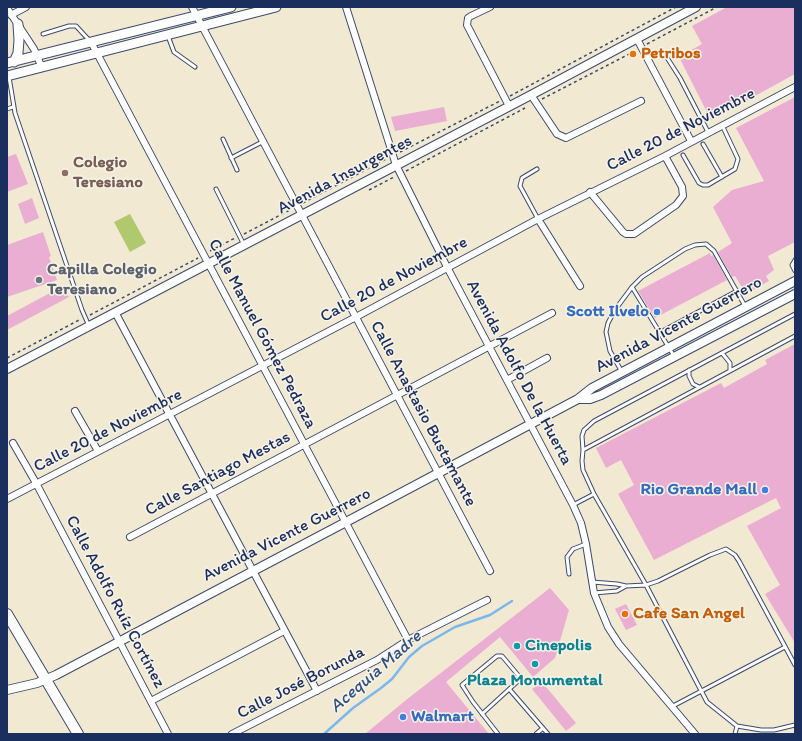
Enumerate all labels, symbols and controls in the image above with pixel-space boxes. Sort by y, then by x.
place label: Petribos [641,44,701,64]
marker: Petribos [628,49,638,59]
street label: Calle 20 de Noviembre [603,84,759,176]
street label: Avenida Insurgentes [274,131,416,219]
place label: Colegio Teresiano [73,153,143,193]
marker: Colegio Teresiano [60,168,70,178]
street label: Calle 20 de Noviembre [317,233,471,327]
street label: Calle Manuel Gómez Pedraza [203,236,321,432]
place label: Capilla Colegio Teresiano [47,260,157,300]
street label: Avenida Vicente Guerrero [592,272,766,378]
marker: Capilla Colegio Teresiano [34,275,44,285]
street label: Avenida Adolfo De la Huerta [462,277,576,469]
place label: Scott Ilvelo [566,302,649,322]
marker: Scott Ilvelo [652,307,662,317]
street label: Calle Anastasio Bustamante [365,318,481,510]
street label: Calle 20 de Noviembre [30,385,186,477]
street label: Calle Santiago Mestas [142,427,294,521]
place label: Rio Grande Mall [641,480,757,500]
street label: Avenida Vicente Guerrero [200,484,374,586]
marker: Rio Grande Mall [760,485,770,495]
street label: Calle Adolfo Ruíz Cortínez [61,512,169,692]
place label: Cafe San Angel [633,604,745,624]
marker: Cafe San Angel [620,609,630,619]
water label: Acequia Madre [326,626,426,718]
place label: Cinepolis [525,636,592,656]
marker: Cinepolis [512,641,522,651]
street label: Calle José Borunda [234,642,368,724]
marker: Plaza Monumental [530,659,540,669]
place label: Plaza Monumental [467,671,603,691]
place label: Walmart [411,707,474,727]
marker: Walmart [398,712,408,722]

